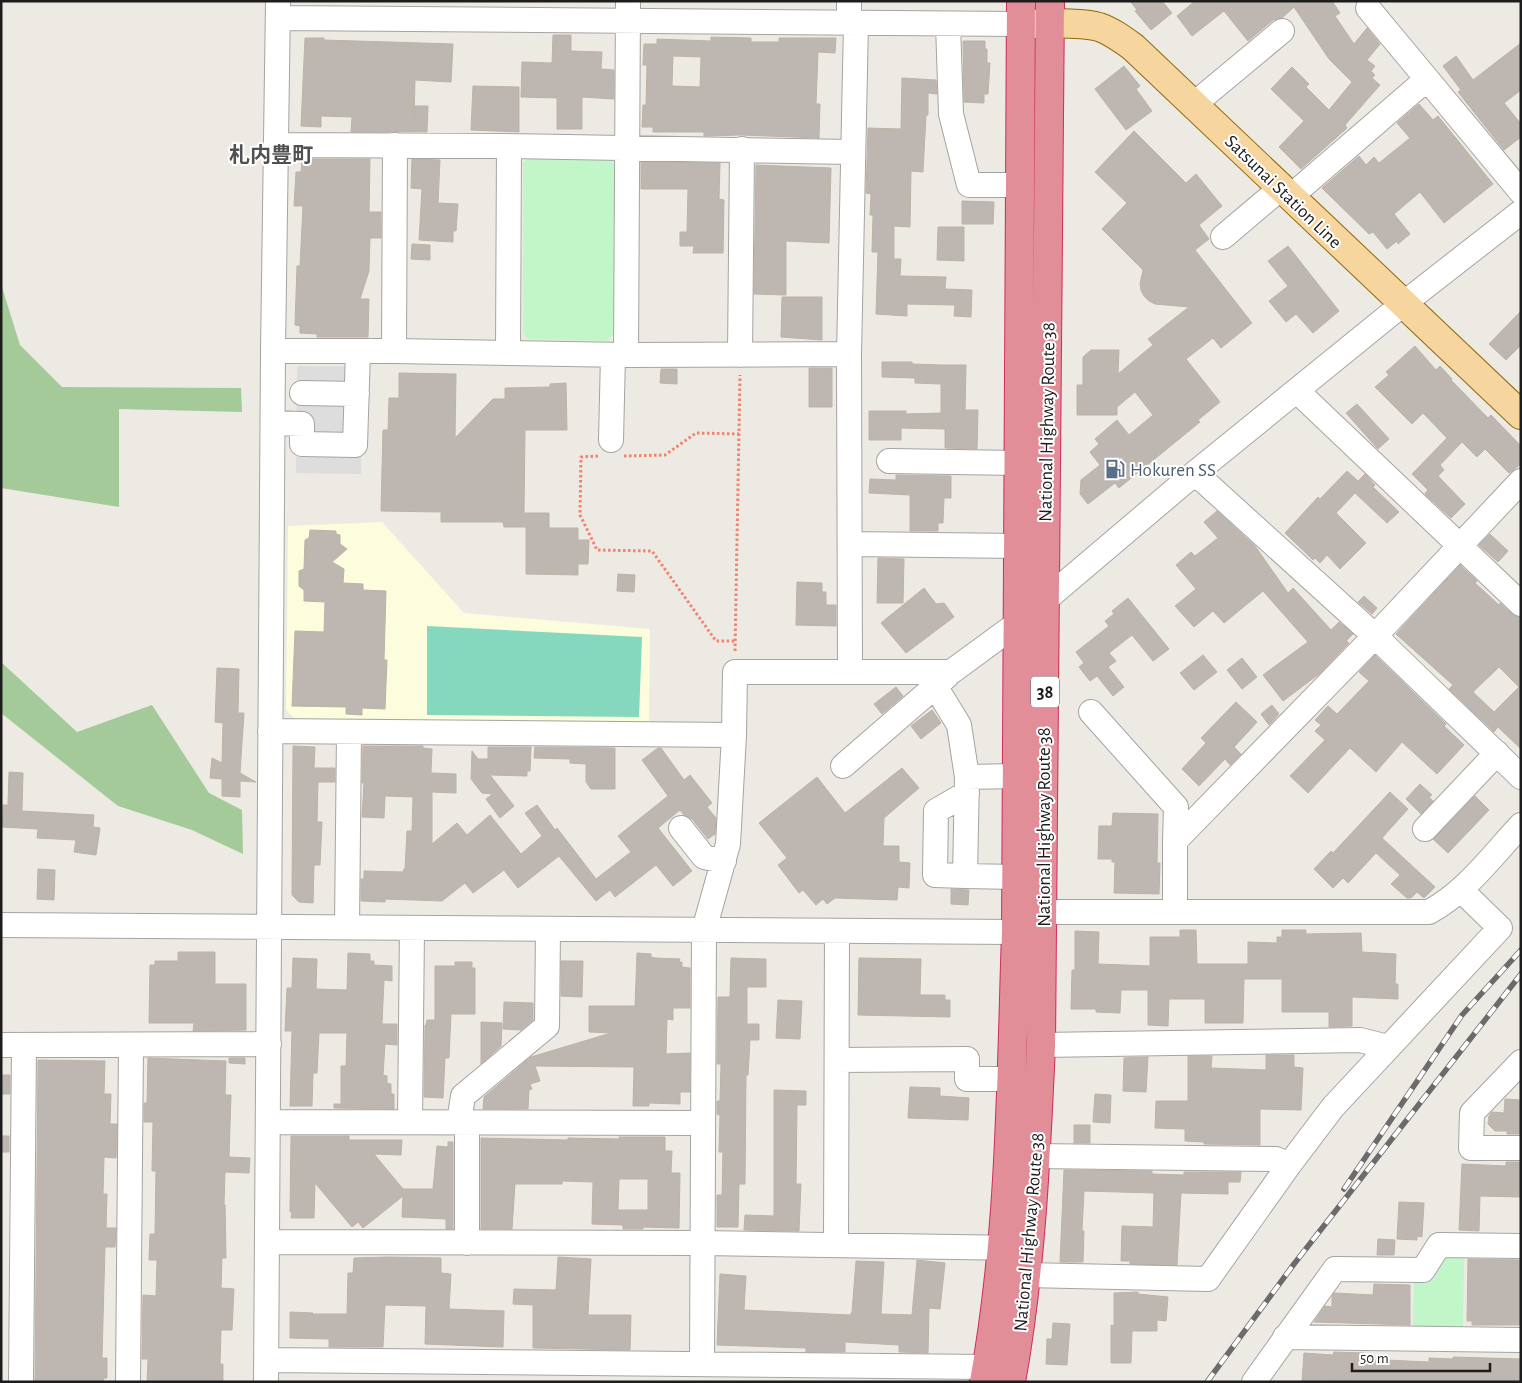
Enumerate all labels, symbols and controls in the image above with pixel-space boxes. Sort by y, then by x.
street label: Satsunai Station Line [1221,132,1345,252]
district label: 札内豊町 [229,144,313,166]
street label: National Highway Route 38 [1036,322,1059,522]
fuel station icon: Hokuren SS [1104,458,1126,480]
place label: Hokuren SS [1130,461,1216,480]
road number: 38 [1031,676,1059,708]
street label: National Highway Route 38 [1035,727,1054,927]
street label: National Highway Route 38 [1011,1132,1048,1332]
scale bar [1352,1340,1490,1372]
text: 50 m [1360,1351,1389,1366]

